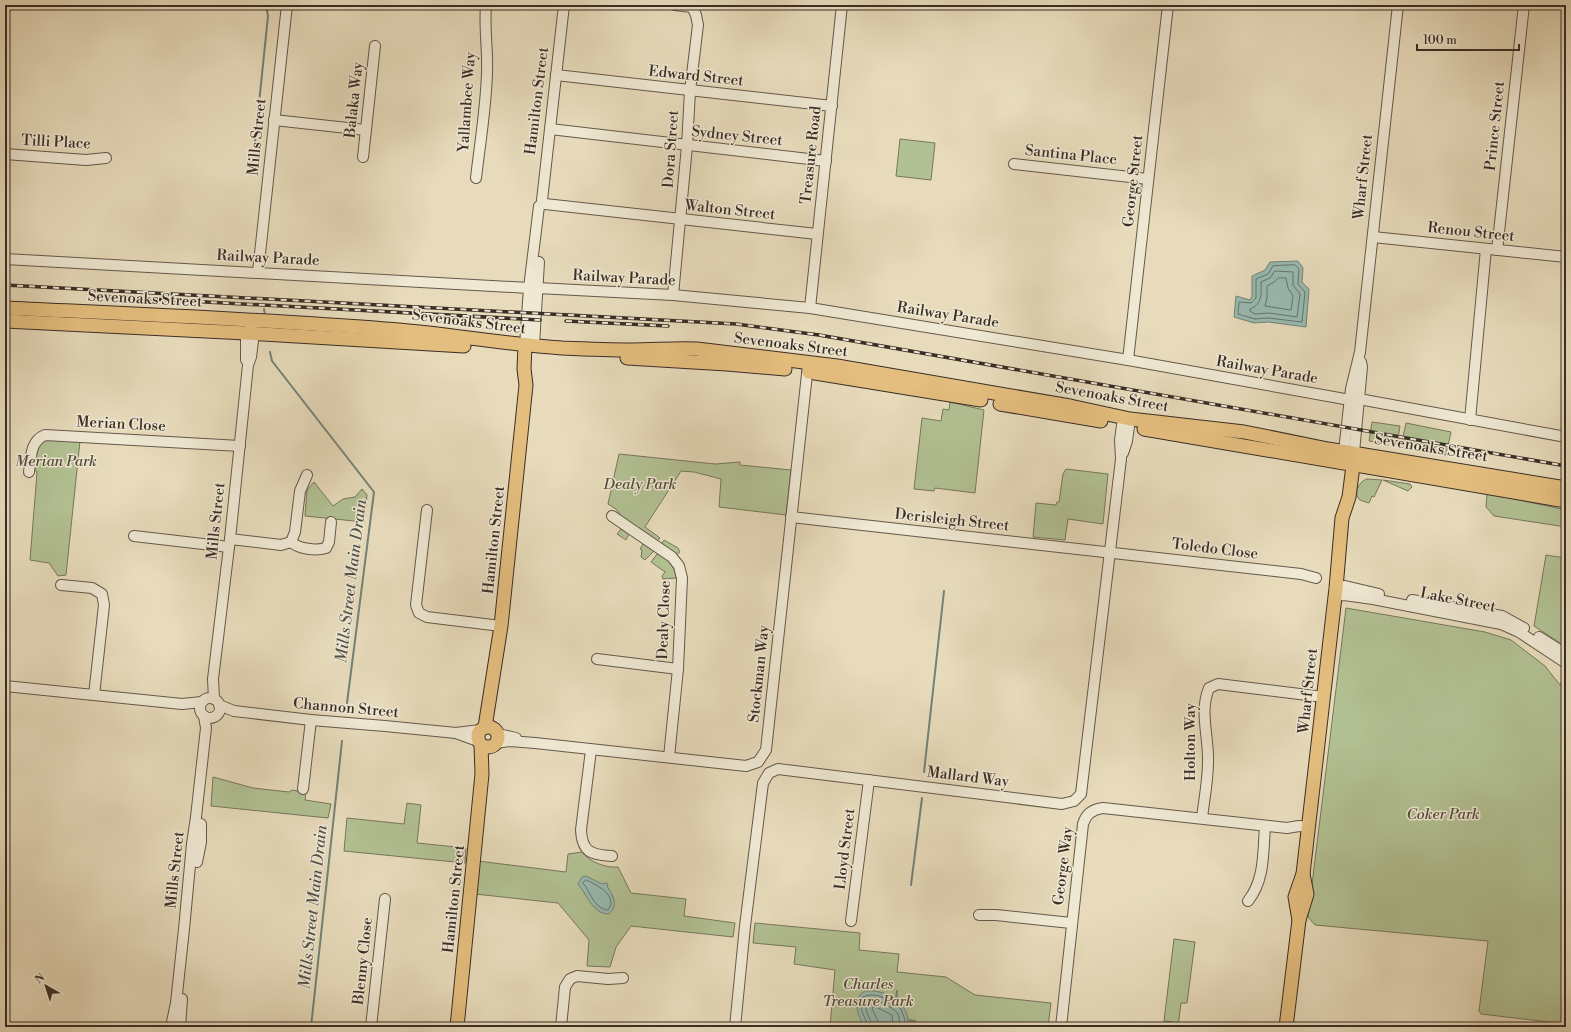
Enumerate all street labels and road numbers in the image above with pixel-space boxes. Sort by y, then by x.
street label: Hamilton Street [521,45,553,156]
street label: Yallambee Way [454,51,480,154]
street label: Balaka Way [340,60,368,140]
street label: Edward Street [647,62,745,91]
street label: Prince Street [1481,80,1509,172]
street label: Mills Street [244,97,271,177]
street label: Treasure Road [796,105,826,205]
street label: Dora Street [659,109,683,189]
street label: Sydney Street [690,122,784,150]
street label: Tilli Place [21,131,91,153]
street label: Wharf Street [1349,132,1377,222]
street label: George Street [1119,133,1147,228]
street label: Santina Place [1024,141,1118,169]
street label: Walton Street [683,196,777,224]
street label: Renou Street [1426,218,1516,246]
street label: Railway Parade [216,246,320,270]
street label: Railway Parade [572,266,676,290]
street label: Sevenoaks Street [87,287,203,312]
street label: Railway Parade [896,298,1000,332]
street label: Sevenoaks Street [411,306,528,339]
street label: Sevenoaks Street [733,329,850,362]
street label: Railway Parade [1215,352,1319,388]
street label: Sevenoaks Street [1054,378,1171,416]
street label: Merian Close [76,412,166,436]
street label: Sevenoaks Street [1373,430,1490,466]
street label: Mills Street [203,481,230,561]
street label: Hamilton Street [479,484,509,595]
street label: Derisleigh Street [894,505,1011,536]
street label: Toledo Close [1171,534,1259,564]
street label: Dealy Close [653,580,675,660]
street label: Lake Street [1419,583,1498,617]
street label: Stockman Way [744,624,774,724]
street label: Wharf Street [1294,646,1322,736]
street label: Channon Street [292,694,400,722]
street label: Holton Way [1181,702,1200,781]
street label: Mallard Way [926,763,1011,792]
street label: Lloyd Street [831,807,860,891]
street label: George Way [1049,825,1077,906]
street label: Mills Street [162,830,189,910]
street label: Hamilton Street [439,843,469,954]
street label: Blenny Close [349,916,377,1007]

